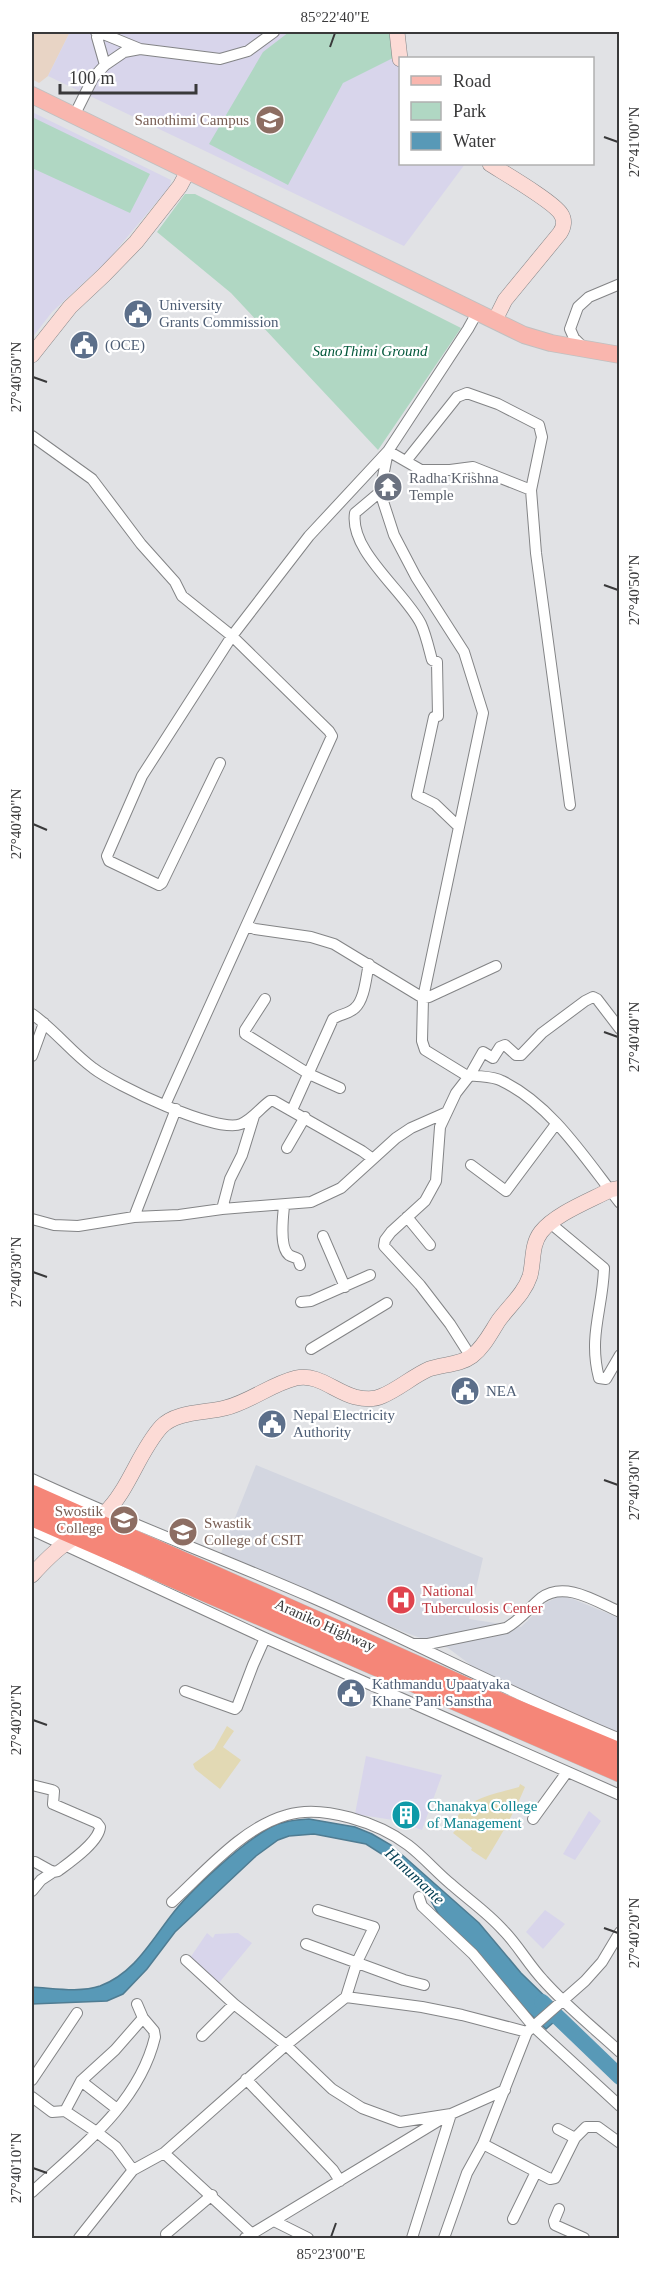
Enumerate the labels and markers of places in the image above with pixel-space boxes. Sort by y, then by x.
school or university icon: Sanothimi Campus [254,104,286,136]
place label: Sanothimi Campus [134,112,249,128]
place label: University Grants Commission [159,297,279,330]
public building icon: University Grants Commission [122,298,154,330]
public building icon: (OCE) [68,329,100,361]
place label: (OCE) [105,337,145,354]
place label: Radha Krishna Temple [409,470,499,503]
temple icon: Radha Krishna Temple [372,471,404,503]
public building icon: NEA [449,1375,481,1407]
place label: NEA [486,1383,517,1399]
place label: Nepal Electricity Authority [293,1407,396,1440]
public building icon: Nepal Electricity Authority [256,1408,288,1440]
place label: Swostik College [55,1503,103,1536]
school or university icon: Swostik College [108,1504,140,1536]
place label: Swastik College of CSIT [204,1515,303,1548]
school or university icon: Swastik College of CSIT [167,1516,199,1548]
place label: National Tuberculosis Center [422,1583,543,1616]
hospital icon: National Tuberculosis Center [385,1584,417,1616]
place label: Kathmandu Upaatyaka Khane Pani Sanstha [372,1676,510,1709]
public building icon: Kathmandu Upaatyaka Khane Pani Sanstha [335,1677,367,1709]
place label: Chanakya College of Management [427,1798,538,1831]
building icon: Chanakya College of Management [390,1799,422,1831]

